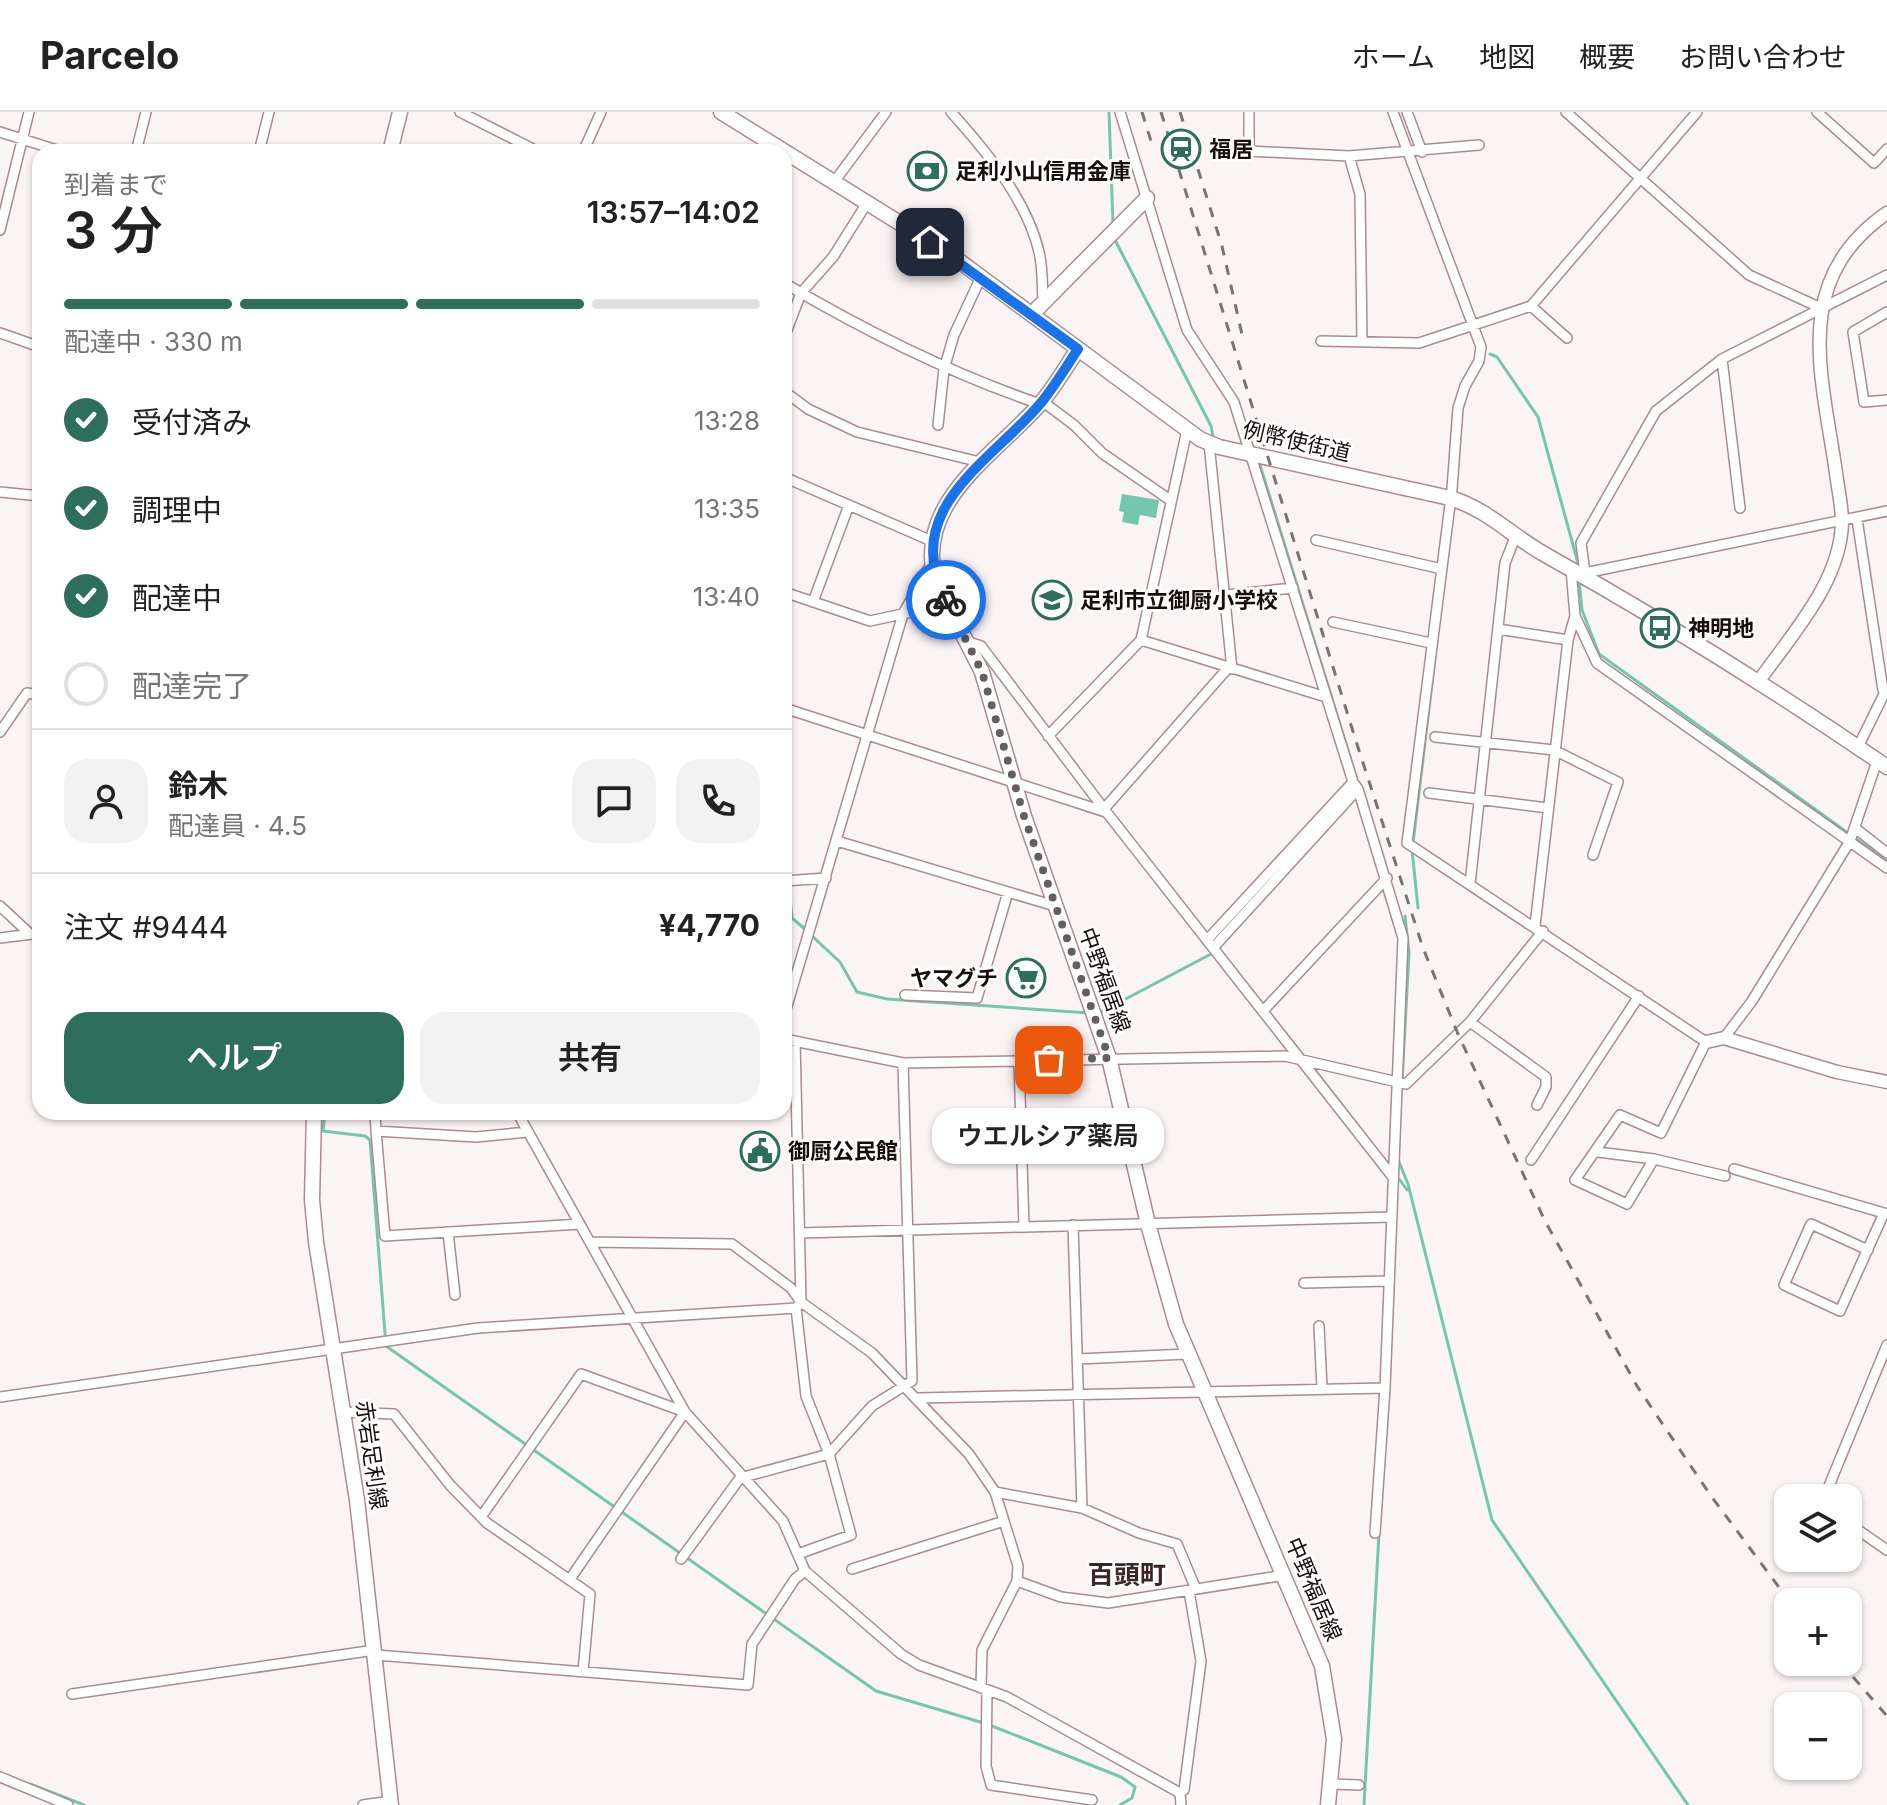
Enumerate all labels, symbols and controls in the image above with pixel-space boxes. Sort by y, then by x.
text: Parcelo [40,32,179,78]
text: ホーム [1352,40,1435,74]
text: 地図 [1479,40,1535,74]
text: 概要 [1579,40,1635,74]
text: お問い合わせ [1679,40,1847,74]
station icon: 福居 [1160,128,1202,170]
place label: 福居 [1209,136,1253,162]
bank icon: 足利小山信用金庫 [906,150,948,192]
place label: 足利小山信用金庫 [955,158,1131,184]
text: 到着まで [64,169,168,200]
text: 13:57–14:02 [587,194,760,230]
text: 3 分 [64,199,162,262]
pin [896,208,964,276]
icon: home [908,220,952,264]
text: 配達中 · 330 m [64,326,243,357]
icon: check [64,398,108,442]
text: 受付済み [132,404,252,440]
text: 13:28 [694,405,760,436]
street label: 例幣使街道 [1240,416,1354,466]
icon: check [64,486,108,530]
text: 調理中 [132,492,222,528]
text: 13:35 [694,493,760,524]
courier [906,560,986,640]
icon: check [64,574,108,618]
icon: bike [924,578,968,622]
school or university icon: 足利市立御厨小学校 [1031,579,1073,621]
text: 配達中 [132,580,222,616]
text: 13:40 [693,581,760,612]
place label: 足利市立御厨小学校 [1080,587,1278,613]
bus stop icon: 神明地 [1639,607,1681,649]
place label: 神明地 [1688,615,1754,641]
text: 配達完了 [132,668,252,704]
button: person [64,759,148,843]
button: chat [572,759,656,843]
button: phone [676,759,760,843]
text: 鈴木 [168,767,228,803]
text: 配達員 · 4.5 [168,810,307,841]
text: ¥4,770 [659,907,760,943]
text: 注文 #9444 [64,909,228,945]
street label: 中野福居線 [1074,924,1136,1036]
supermarket icon: ヤマグチ [1005,957,1047,999]
place label: ヤマグチ [910,965,998,991]
button: ヘルプ [64,1012,404,1104]
button: 共有 [420,1012,760,1104]
pin [1015,1026,1083,1094]
icon: bag [1027,1038,1071,1082]
callout: ウエルシア薬局 [933,1108,1165,1164]
text: ウエルシア薬局 [957,1120,1139,1151]
public building icon: 御厨公民館 [739,1130,781,1172]
place label: 御厨公民館 [788,1138,898,1164]
street label: 赤岩足利線 [351,1399,393,1511]
map controls [1774,1484,1862,1780]
button: layers [1774,1484,1862,1572]
street label: 中野福居線 [1281,1533,1347,1645]
district label: 百頭町 [1088,1559,1166,1590]
button: + [1774,1588,1862,1676]
button: − [1774,1692,1862,1780]

